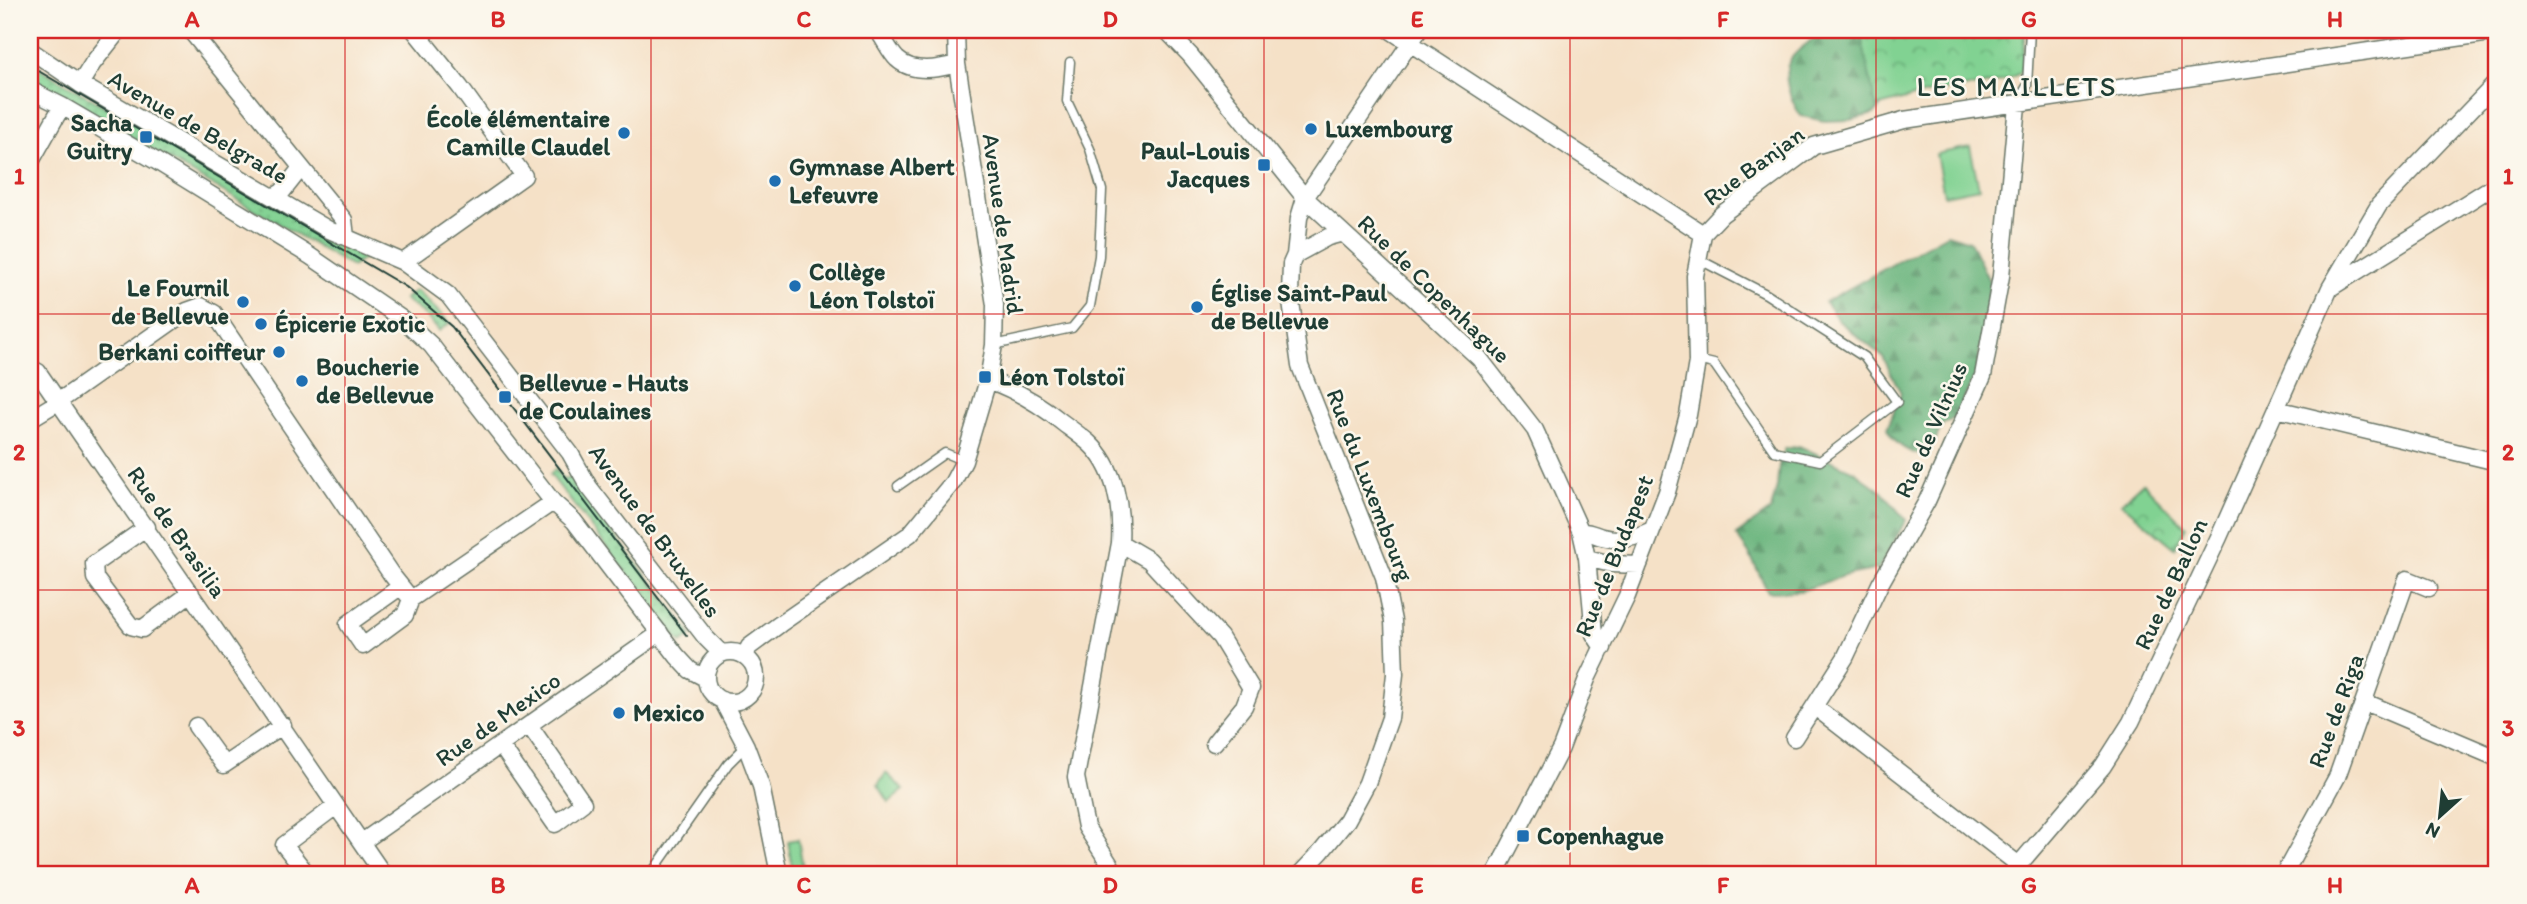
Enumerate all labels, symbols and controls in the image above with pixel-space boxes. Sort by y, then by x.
text: A [184,5,200,33]
text: B [491,5,506,33]
text: C [797,5,812,33]
text: D [1102,5,1118,33]
text: E [1411,5,1424,33]
text: F [1717,5,1730,33]
text: G [2021,5,2037,33]
text: H [2327,5,2343,33]
street label: Avenue de Belgrade [103,63,293,190]
district label: LES MAILLETS [1916,69,2118,103]
place label: École élémentaire Camille Claudel [427,104,610,161]
place label: Sacha Guitry [67,108,133,166]
place label: Luxembourg [1325,114,1453,144]
street label: Rue Banjan [1698,119,1810,212]
marker: Luxembourg [1303,121,1319,137]
marker: École élémentaire Camille Claudel [616,125,632,141]
marker: Sacha Guitry [138,129,154,145]
street label: Avenue de Madrid [976,132,1031,316]
place label: Paul-Louis Jacques [1141,136,1250,194]
place label: Gymnase Albert Lefeuvre [789,152,955,209]
marker: Paul-Louis Jacques [1256,157,1272,173]
text: 1 [14,162,25,190]
text: 1 [2503,162,2514,190]
marker: Gymnase Albert Lefeuvre [767,173,783,189]
street label: Rue de Copenhague [1352,208,1517,369]
place label: Collège Léon Tolstoï [809,257,935,314]
place label: Le Fournil de Bellevue [111,273,229,330]
marker: Collège Léon Tolstoï [787,278,803,294]
place label: Église Saint-Paul de Bellevue [1211,278,1387,335]
marker: Le Fournil de Bellevue [235,294,251,310]
marker: Église Saint-Paul de Bellevue [1189,299,1205,315]
place label: Épicerie Exotic [275,309,425,339]
marker: Épicerie Exotic [253,316,269,332]
place label: Berkani coiffeur [98,337,266,366]
marker: Berkani coiffeur [271,344,287,360]
place label: Boucherie de Bellevue [316,352,434,409]
street label: Rue de Vilnius [1888,357,1973,502]
place label: Léon Tolstoï [999,362,1125,391]
place label: Bellevue - Hauts de Coulaines [519,368,689,425]
marker: Léon Tolstoï [977,369,993,385]
marker: Boucherie de Bellevue [294,373,310,389]
street label: Rue du Luxembourg [1320,384,1421,586]
marker: Bellevue - Hauts de Coulaines [497,389,513,405]
text: 2 [13,438,26,466]
street label: Avenue de Bruxelles [583,438,728,623]
text: 2 [2502,438,2515,466]
street label: Rue de Brasilia [121,460,234,604]
street label: Rue de Budapest [1568,471,1659,641]
street label: Rue de Ballon [2127,513,2214,654]
street label: Rue de Riga [2301,650,2370,772]
street label: Rue de Mexico [430,665,566,772]
place label: Mexico [633,698,704,727]
marker: Mexico [611,705,627,721]
text: 3 [13,714,26,742]
text: 3 [2502,714,2515,742]
north arrow [2404,782,2474,852]
text: N [2422,818,2443,844]
place label: Copenhague [1537,821,1664,851]
marker: Copenhague [1515,828,1531,844]
text: A [184,871,200,899]
text: B [491,871,506,899]
text: C [797,871,812,899]
text: D [1102,871,1118,899]
text: E [1411,871,1424,899]
text: F [1717,871,1730,899]
text: G [2021,871,2037,899]
text: H [2327,871,2343,899]

